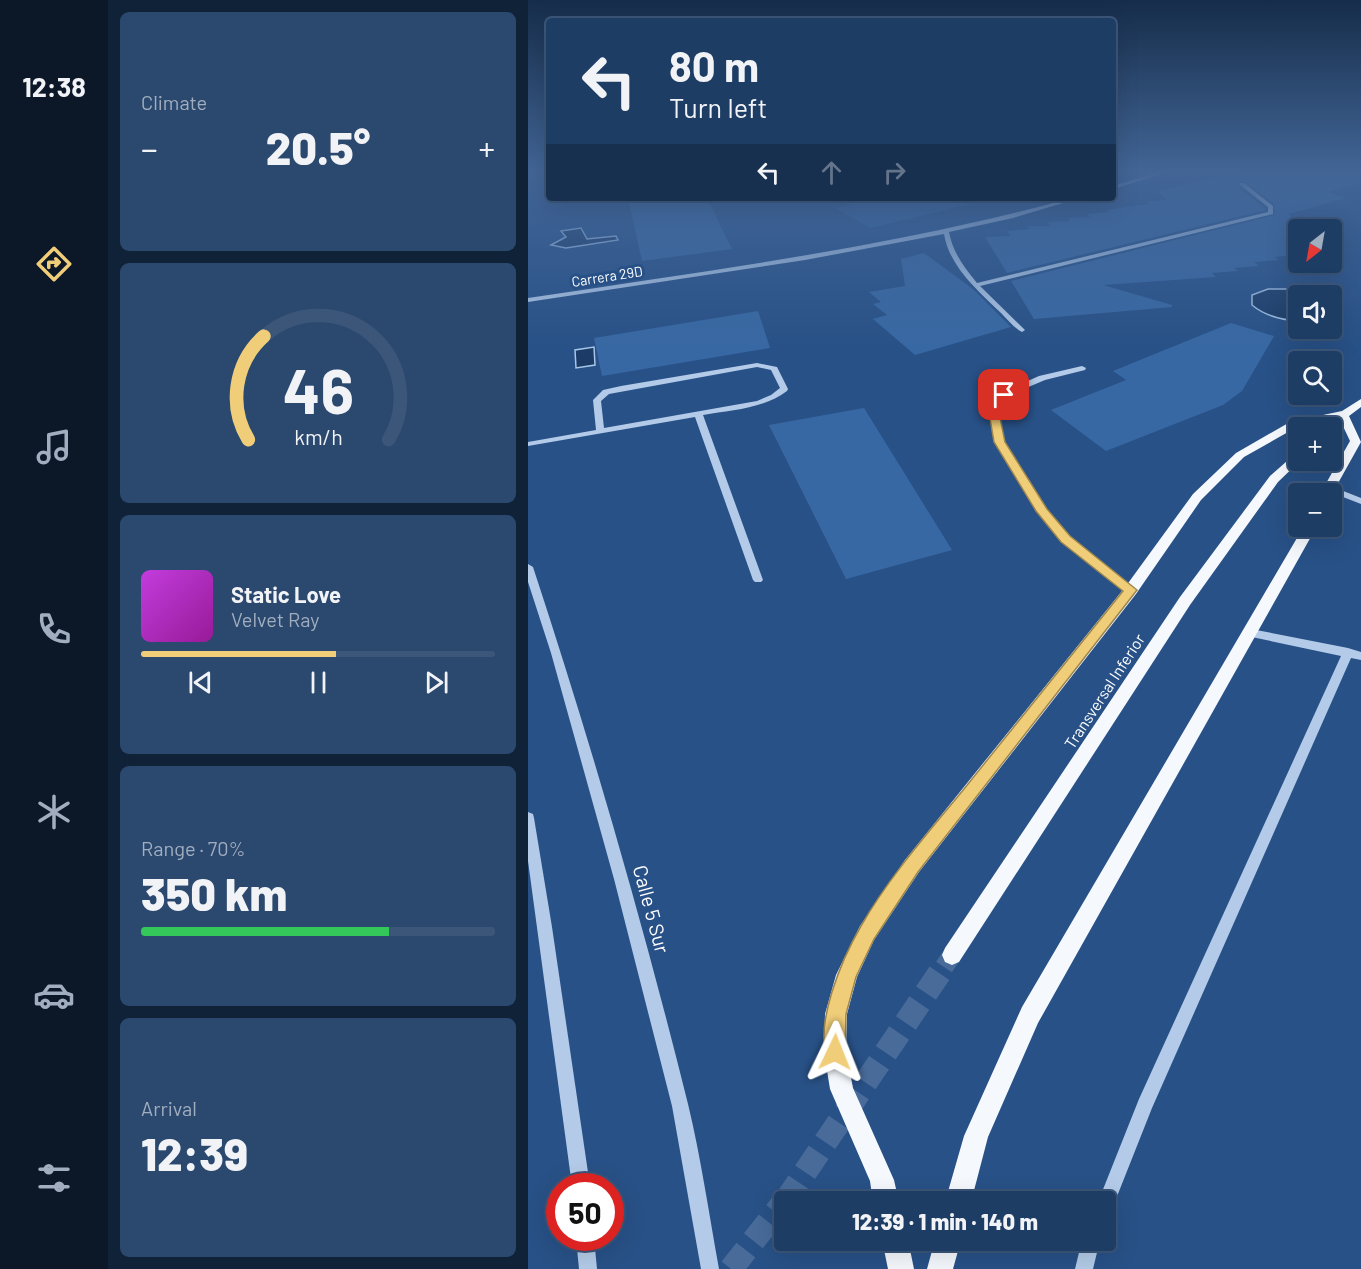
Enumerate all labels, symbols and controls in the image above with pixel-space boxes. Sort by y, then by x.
text: 80 m [669,40,759,90]
icon: left [570,42,648,120]
text: 12:38 [22,70,86,102]
text: Climate [141,90,207,114]
text: Turn left [669,91,767,123]
text: 20.5° [266,120,370,174]
text: − [141,128,158,168]
text: + [479,128,495,168]
icon: left [752,156,785,189]
icon: ahead [815,156,848,189]
icon: right [878,156,911,189]
north arrow [1288,219,1342,273]
map controls [1288,219,1342,537]
icon: directions [33,243,75,285]
street label: Carrera 29D [570,262,644,290]
button: sound [1288,285,1342,339]
button: search [1288,351,1342,405]
text: 46 [282,352,354,426]
pin [978,369,1029,420]
icon: arrive [987,378,1020,411]
button: + [1288,417,1342,471]
text: km/h [294,425,342,450]
icon: music [33,426,75,468]
button: − [1288,483,1342,537]
text: Static Love [231,581,341,607]
text: Velvet Ray [231,607,320,631]
icon: phone [33,608,75,650]
street label: Transversal Inferior [1060,630,1148,752]
icon: previous [184,666,217,699]
icon: pause [302,666,335,699]
icon: next [420,666,453,699]
icon: climate [33,791,75,833]
text: Range · 70% [141,836,246,860]
street label: Calle 5 Sur [629,862,675,956]
text: 350 km [141,866,287,920]
icon: car [33,974,75,1016]
position arrow [803,1020,867,1084]
text: Arrival [141,1096,197,1120]
text: 12:39 [141,1126,248,1180]
icon: filters [33,1157,75,1199]
speed limit sign: 50 [546,1173,624,1251]
text: 12:39 · 1 min · 140 m [852,1208,1038,1234]

